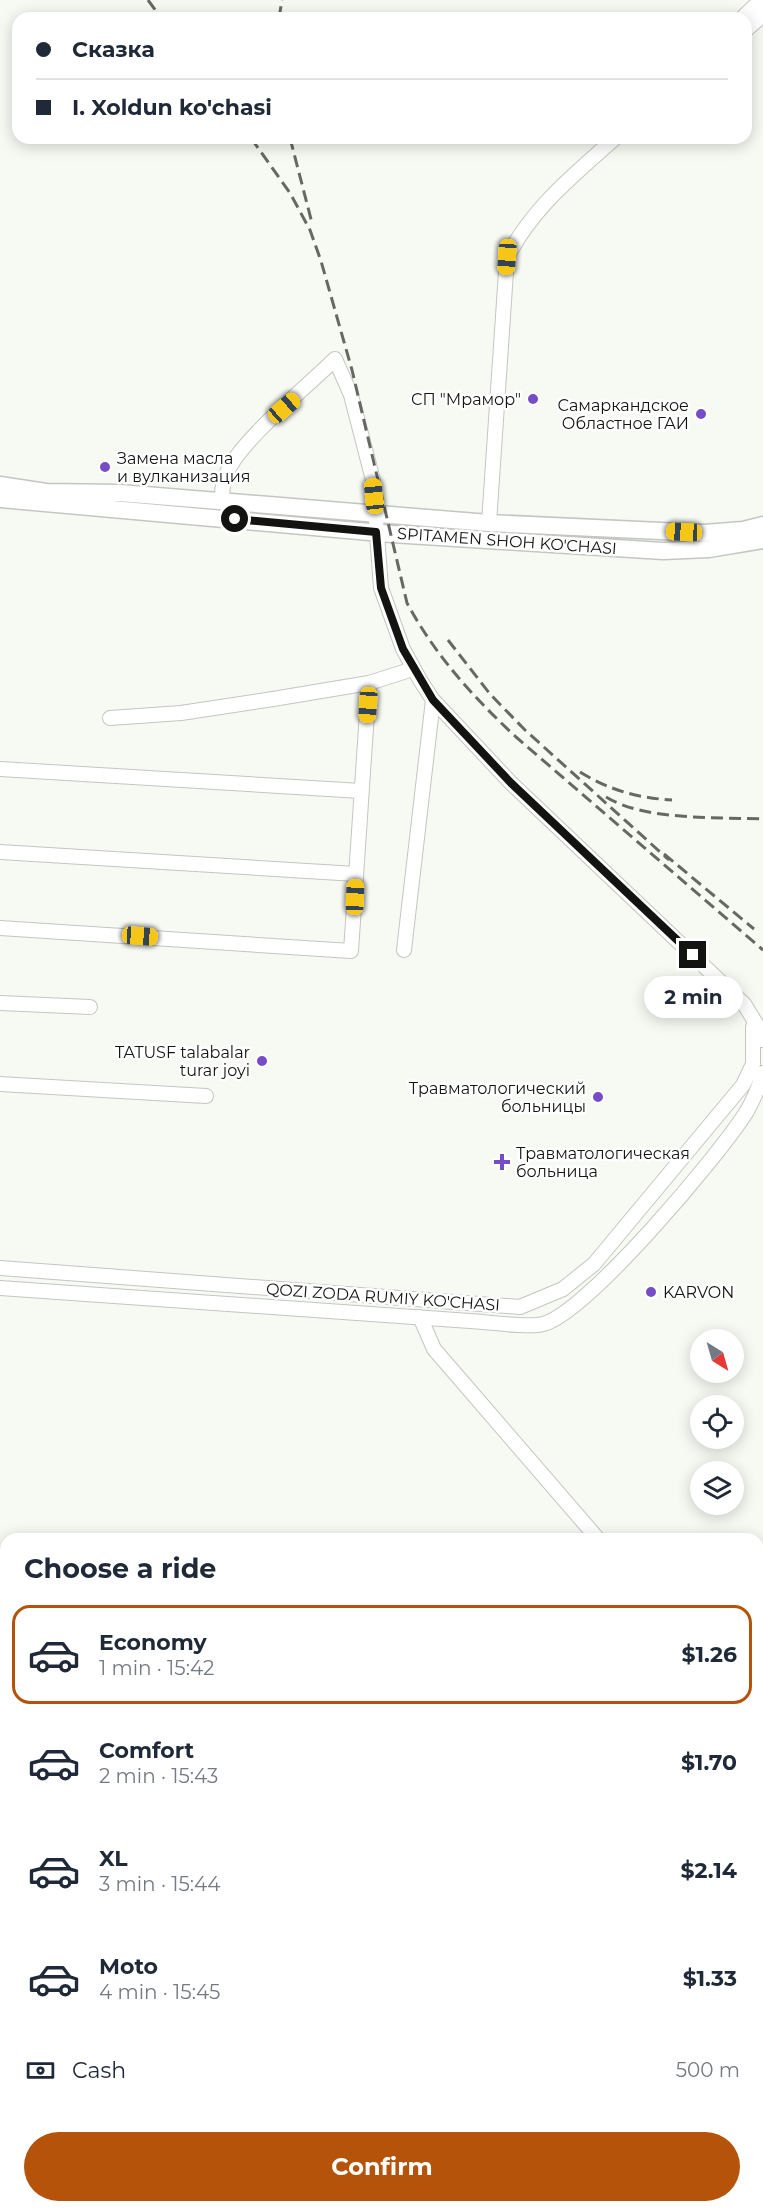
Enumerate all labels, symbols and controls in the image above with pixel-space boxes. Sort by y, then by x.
text: Сказка [72,36,155,63]
text: I. Xoldun ko'chasi [72,94,272,121]
car [497,238,517,276]
car [265,389,303,427]
place label: СП "Мрамор" [411,390,521,409]
marker: СП "Мрамор" [526,392,540,406]
place label: Самаркандское Областное ГАИ [558,396,689,433]
marker: Самаркандское Областное ГАИ [694,407,708,421]
place label: Замена масла и вулканизация [117,449,250,486]
marker: Замена масла и вулканизация [98,460,112,474]
car [363,477,385,515]
route start [221,505,248,532]
car [666,522,702,542]
street label: SPITAMEN SHOH KO'CHASI [397,524,617,558]
car [358,686,378,724]
car [345,879,365,915]
car [121,926,159,946]
route end [679,941,706,968]
callout: 2 min [644,976,742,1018]
text: 2 min [664,985,723,1009]
place label: TATUSF talabalar turar joyi [115,1043,250,1080]
marker: TATUSF talabalar turar joyi [255,1054,269,1068]
place label: Травматологический больницы [409,1079,586,1116]
marker: Травматологический больницы [591,1090,605,1104]
place label: Травматологическая больница [516,1144,690,1181]
marker: Травматологическая больница [493,1153,511,1171]
street label: QOZI ZODA RUMIY KO'CHASI [265,1279,501,1315]
place label: KARVON [663,1283,734,1302]
marker: KARVON [644,1285,658,1299]
north arrow [690,1329,744,1383]
map controls [690,1329,744,1515]
button: locate [690,1395,744,1449]
button: layers [690,1461,744,1515]
text: Choose a ride [24,1552,216,1585]
icon: car [27,1628,81,1682]
text: Economy [99,1629,207,1656]
text: $1.26 [682,1641,737,1668]
text: 1 min · 15:42 [99,1656,214,1680]
icon: car [27,1736,81,1790]
text: Comfort [99,1737,194,1764]
text: $1.70 [681,1749,737,1776]
text: 2 min · 15:43 [99,1764,218,1788]
icon: car [27,1844,81,1898]
text: XL [99,1845,128,1872]
text: $2.14 [681,1857,737,1884]
text: 3 min · 15:44 [99,1872,220,1896]
icon: car [27,1952,81,2006]
text: Moto [99,1953,158,1980]
text: $1.33 [683,1965,737,1992]
text: 4 min · 15:45 [99,1980,220,2004]
icon: cash [24,2054,57,2087]
text: Cash [72,2057,126,2084]
text: 500 m [676,2058,740,2082]
button: Confirm [24,2132,740,2201]

